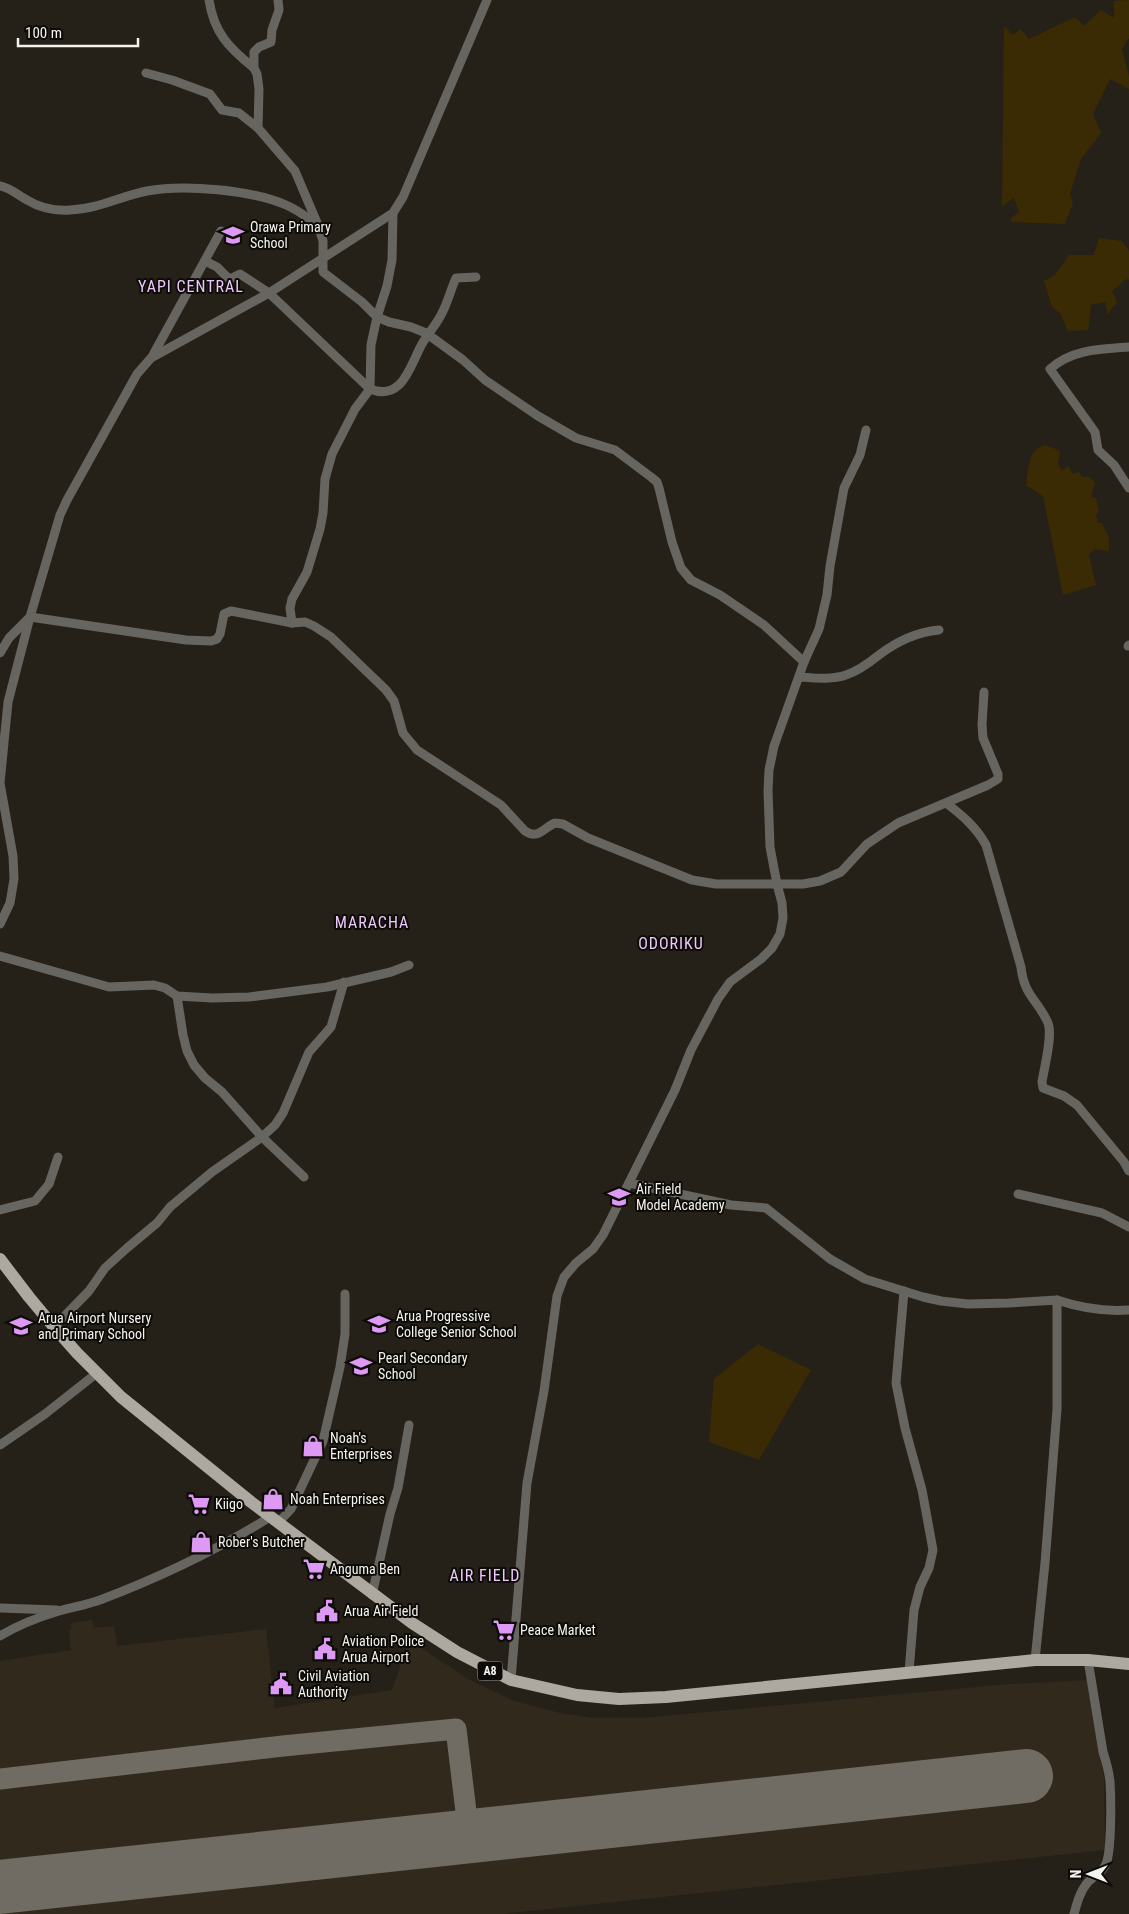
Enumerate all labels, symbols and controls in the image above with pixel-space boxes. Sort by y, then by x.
scale bar [18,15,138,47]
text: 100 m [25,24,62,42]
place label: Orawa Primary School [250,219,331,251]
school or university icon: Orawa Primary School [220,222,246,248]
district label: YAPI CENTRAL [138,277,244,296]
district label: MARACHA [335,913,409,932]
district label: ODORIKU [638,934,704,953]
place label: Air Field Model Academy [636,1181,725,1213]
school or university icon: Air Field Model Academy [606,1184,632,1210]
place label: Arua Progressive College Senior School [396,1308,517,1340]
place label: Arua Airport Nursery and Primary School [38,1310,152,1342]
school or university icon: Arua Progressive College Senior School [366,1311,392,1337]
school or university icon: Arua Airport Nursery and Primary School [8,1313,34,1339]
place label: Pearl Secondary School [378,1350,468,1382]
school or university icon: Pearl Secondary School [348,1353,374,1379]
place label: Noah's Enterprises [330,1430,392,1462]
shop icon: Noah's Enterprises [300,1433,326,1459]
shop icon: Noah Enterprises [260,1486,286,1512]
supermarket icon: Kiigo [186,1491,212,1517]
place label: Noah Enterprises [290,1491,385,1507]
place label: Kiigo [215,1496,243,1512]
shop icon: Rober's Butcher [188,1529,214,1555]
place label: Rober's Butcher [218,1534,304,1550]
supermarket icon: Anguma Ben [301,1556,327,1582]
place label: Anguma Ben [330,1561,400,1577]
district label: AIR FIELD [450,1566,520,1585]
public building icon: Arua Air Field [314,1598,340,1624]
place label: Arua Air Field [344,1603,418,1619]
supermarket icon: Peace Market [491,1617,517,1643]
place label: Peace Market [520,1622,596,1638]
place label: Aviation Police Arua Airport [342,1633,425,1665]
public building icon: Aviation Police Arua Airport [312,1636,338,1662]
road number: A8 [478,1662,502,1680]
place label: Civil Aviation Authority [298,1668,370,1700]
public building icon: Civil Aviation Authority [268,1671,294,1697]
north arrow [1064,1849,1114,1899]
text: N [1068,1870,1084,1878]

